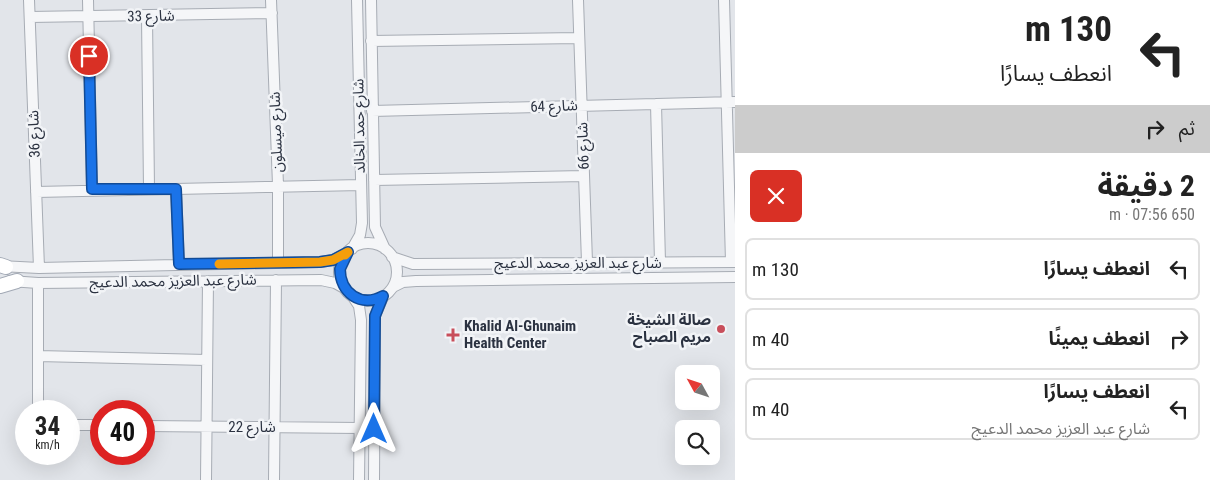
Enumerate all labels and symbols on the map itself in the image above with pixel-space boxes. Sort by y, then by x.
street label: شارع 33 [127,7,175,28]
pin [68,35,110,77]
street label: شارع حمد الخالد [349,78,372,174]
street label: شارع ميسلون [266,91,289,173]
street label: شارع 64 [530,96,578,119]
street label: شارع 36 [24,110,47,158]
street label: شارع 66 [573,122,596,170]
street label: شارع عبد العزيز محمد الدعيج [494,254,662,275]
street label: شارع عبد العزيز محمد الدعيج [89,271,257,294]
place label: صالة الشيخة مريم الصباح [627,311,711,348]
place label: Khalid Al-Ghunaim Health Center [464,317,576,352]
marker: صالة الشيخة مريم الصباح [715,323,727,335]
marker: Khalid Al-Ghunaim Health Center [446,328,460,342]
north arrow [675,365,720,410]
speed limit sign: 40 [90,400,155,465]
position arrow [347,402,399,454]
street label: شارع 22 [228,418,276,439]

